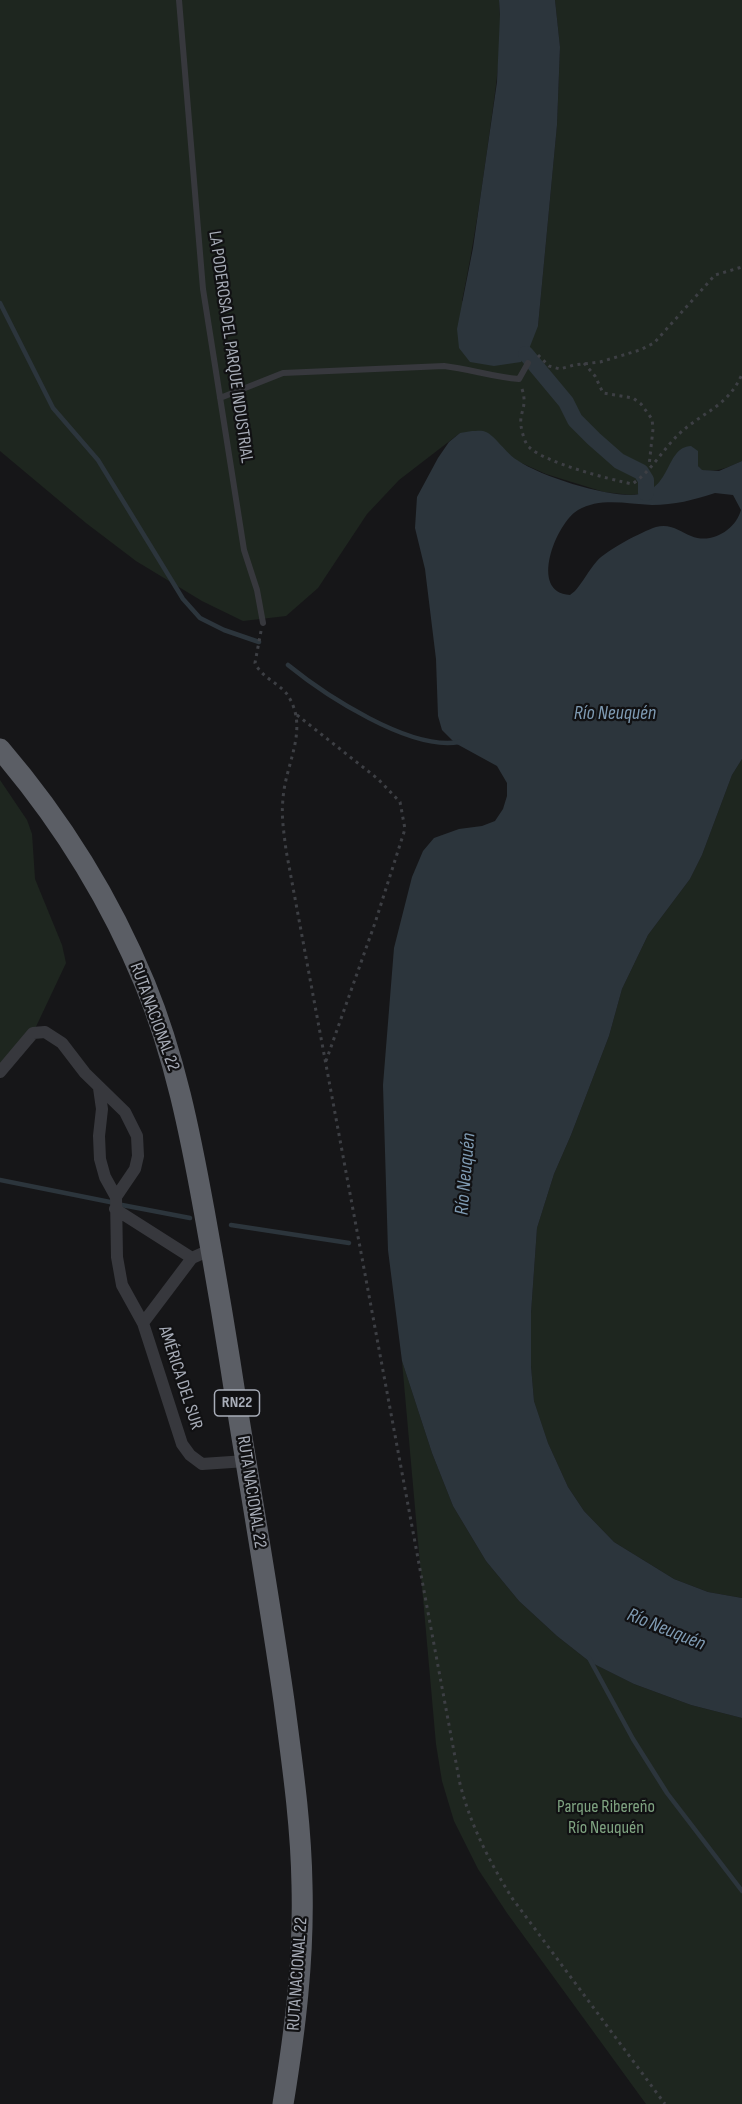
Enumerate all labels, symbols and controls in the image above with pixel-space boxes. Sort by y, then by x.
street label: LA PODEROSA DEL PARQUE INDUSTRIAL [203,230,257,464]
water label: Río Neuquén [574,702,656,726]
street label: RUTA NACIONAL 22 [124,960,184,1074]
water label: Río Neuquén [450,1132,482,1216]
street label: AMÉRICA DEL SUR [153,1323,207,1433]
road number: RN22 [214,1390,260,1416]
street label: RUTA NACIONAL 22 [231,1434,271,1550]
water label: Río Neuquén [623,1603,709,1657]
park label: Parque Ribereño Río Neuquén [557,1796,655,1838]
street label: RUTA NACIONAL 22 [283,1917,313,2031]

